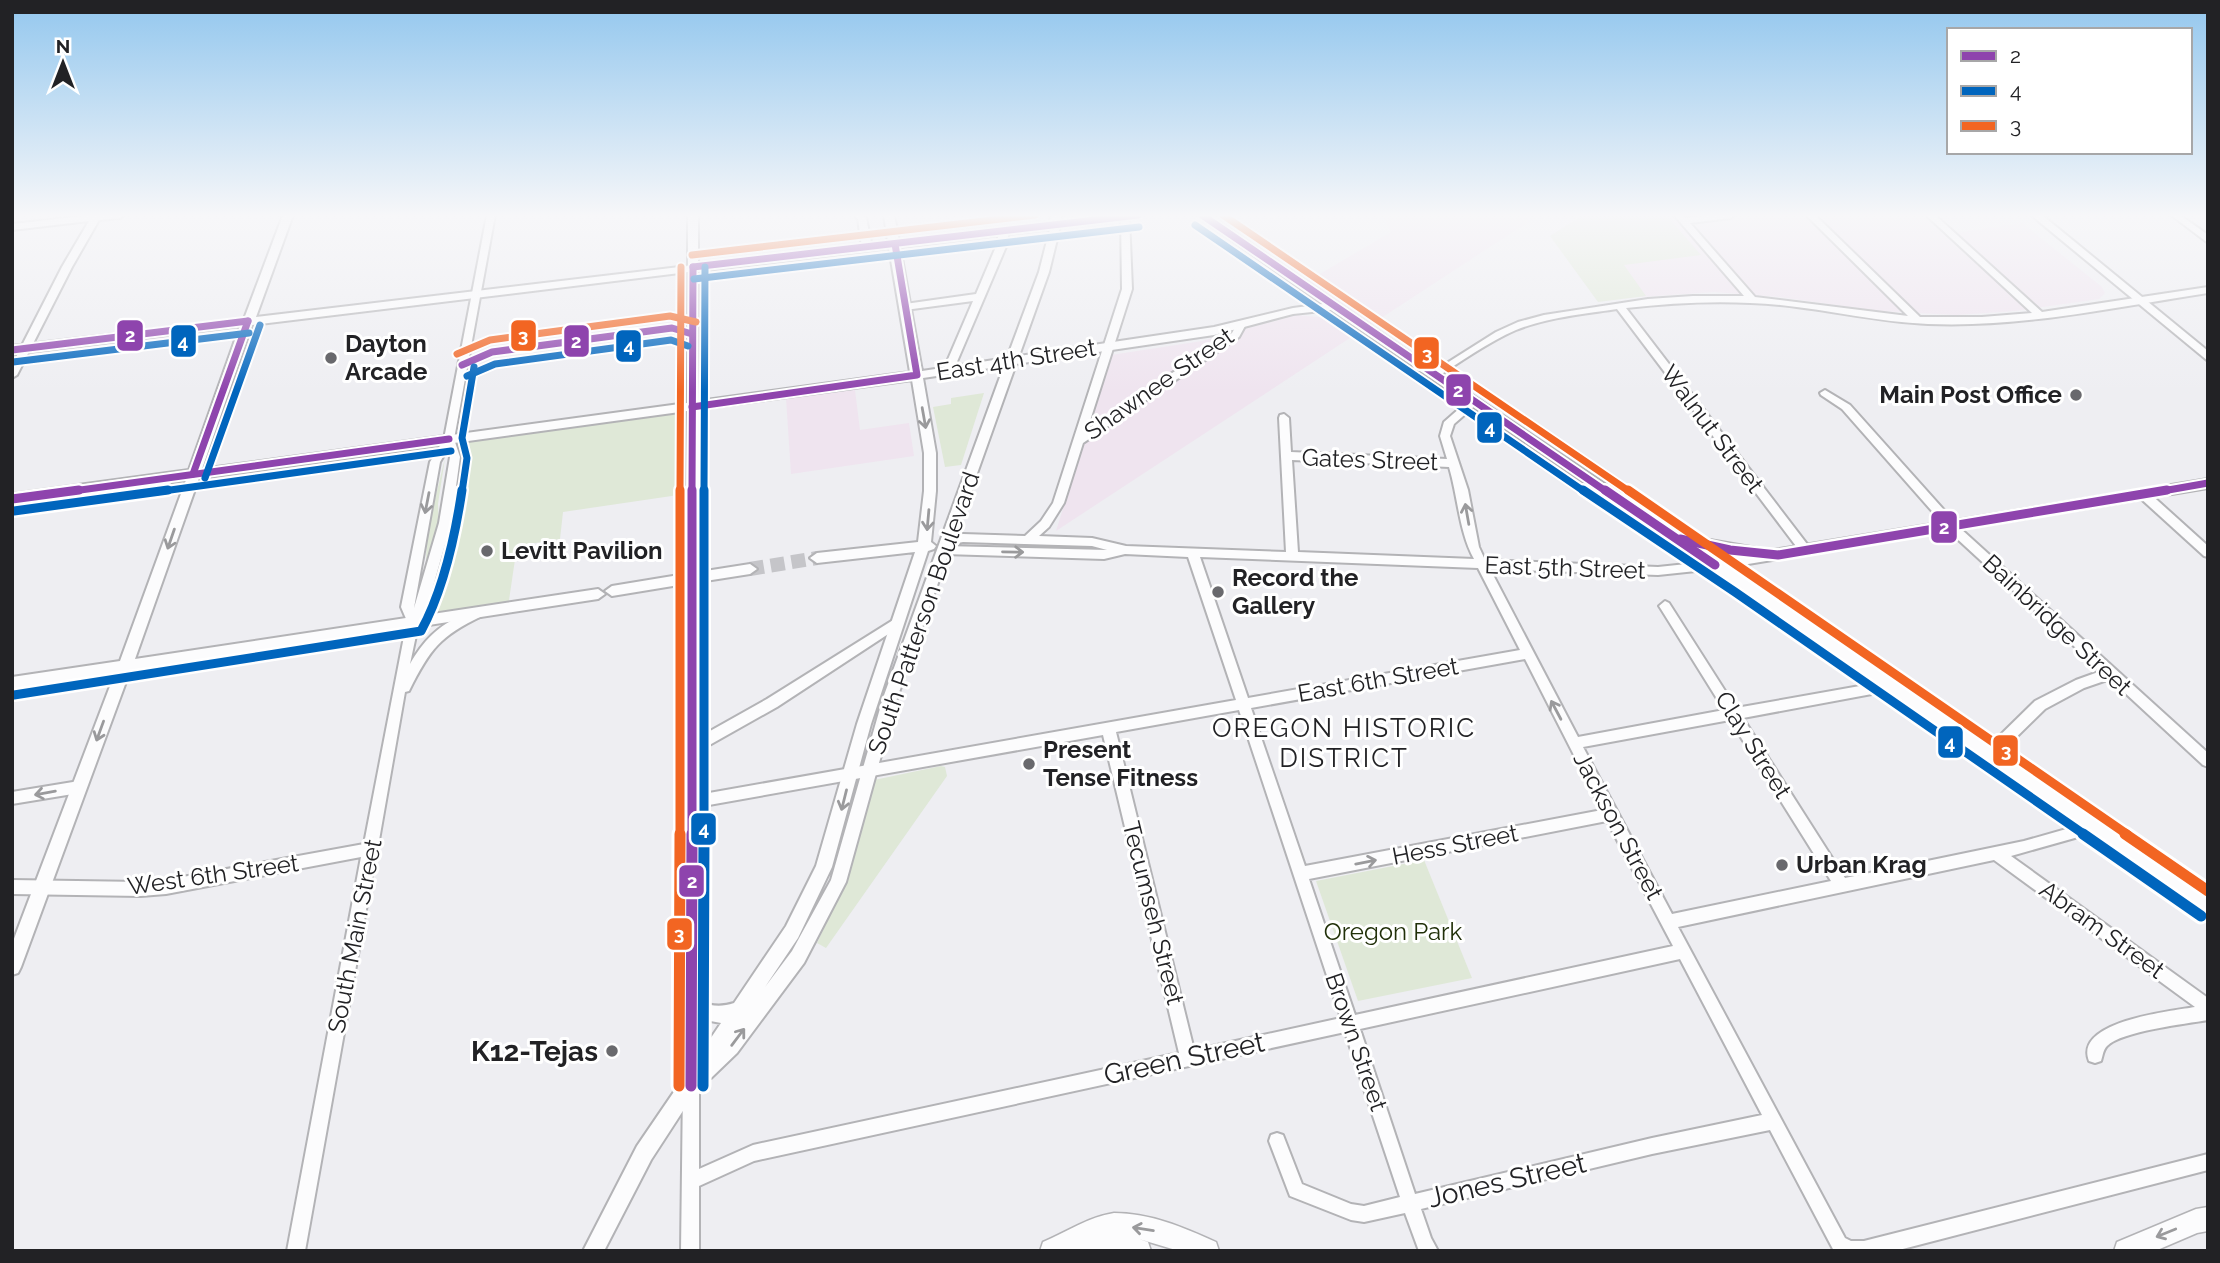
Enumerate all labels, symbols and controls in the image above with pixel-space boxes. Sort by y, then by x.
north arrow [28,28,98,98]
legend [1947,28,2192,154]
text: N [56,35,70,57]
text: 2 [2010,43,2021,68]
text: 4 [2010,78,2021,103]
text: 3 [2010,113,2021,138]
line badge: 2 [116,319,144,352]
line badge: 3 [510,319,537,352]
street label: Shawnee Street [1078,321,1239,446]
text: 2 [125,324,135,346]
line badge: 4 [170,324,197,358]
text: 3 [518,324,528,346]
line badge: 2 [563,324,590,358]
place label: Dayton Arcade [345,329,427,386]
line badge: 4 [615,329,642,363]
text: 4 [178,330,189,352]
text: 2 [571,330,581,352]
street label: East 4th Street [934,333,1098,386]
text: 4 [624,334,635,356]
line badge: 3 [1413,336,1440,370]
text: 3 [1422,342,1432,364]
marker: Dayton Arcade [323,350,339,366]
street label: Walnut Street [1655,359,1770,498]
line badge: 2 [1445,373,1472,407]
text: 2 [1453,379,1463,401]
place label: Main Post Office [1879,380,2062,409]
marker: Main Post Office [2068,387,2084,403]
one-way arrow [918,406,931,429]
line badge: 4 [1476,411,1503,444]
text: 4 [1485,416,1496,438]
street label: Gates Street [1301,443,1439,476]
street label: South Patterson Boulevard [862,468,986,758]
one-way arrow [420,491,434,514]
one-way arrow [1459,503,1473,526]
one-way arrow [921,508,934,530]
line badge: 2 [1930,510,1958,544]
text: 2 [1939,516,1949,538]
one-way arrow [164,528,177,550]
place label: Levitt Pavilion [501,536,663,565]
marker: Levitt Pavilion [479,543,495,559]
one-way arrow [1001,545,1024,558]
street label: Bainbridge Street [1977,548,2138,701]
street label: East 5th Street [1484,550,1646,585]
place label: Record the Gallery [1232,563,1358,620]
marker: Record the Gallery [1210,584,1226,600]
street label: East 6th Street [1295,651,1460,708]
street label: Clay Street [1709,686,1798,804]
one-way arrow [1549,700,1563,721]
district label: OREGON HISTORIC DISTRICT [1212,713,1476,773]
one-way arrow [93,719,105,741]
line badge: 4 [1937,725,1964,759]
text: 4 [1945,731,1956,753]
line badge: 3 [1992,734,2019,767]
place label: Present Tense Fitness [1043,735,1198,792]
text: 3 [2001,739,2011,761]
street label: Jackson Street [1567,747,1669,904]
marker: Present Tense Fitness [1021,756,1037,772]
one-way arrow [35,787,57,800]
one-way arrow [837,788,850,811]
line badge: 4 [690,812,717,846]
text: 4 [699,817,710,839]
street label: Tecumseh Street [1117,818,1190,1008]
street label: Hess Street [1390,818,1520,871]
street label: South Main Street [321,836,388,1035]
street label: West 6th Street [125,848,300,901]
place label: Urban Krag [1796,850,1927,879]
one-way arrow [1354,855,1377,868]
marker: Urban Krag [1774,857,1790,873]
line badge: 2 [678,864,705,898]
text: 2 [687,870,697,892]
street label: Abram Street [2034,875,2170,985]
line badge: 3 [666,917,693,951]
park label: Oregon Park [1324,917,1462,946]
text: 3 [674,922,684,944]
street label: Brown Street [1319,969,1394,1115]
street label: Green Street [1101,1025,1268,1092]
one-way arrow [731,1029,746,1047]
place label: K12-Tejas [471,1035,598,1068]
marker: K12-Tejas [604,1043,620,1059]
street label: Jones Street [1425,1146,1590,1215]
one-way arrow [1132,1222,1155,1235]
one-way arrow [2156,1227,2177,1240]

